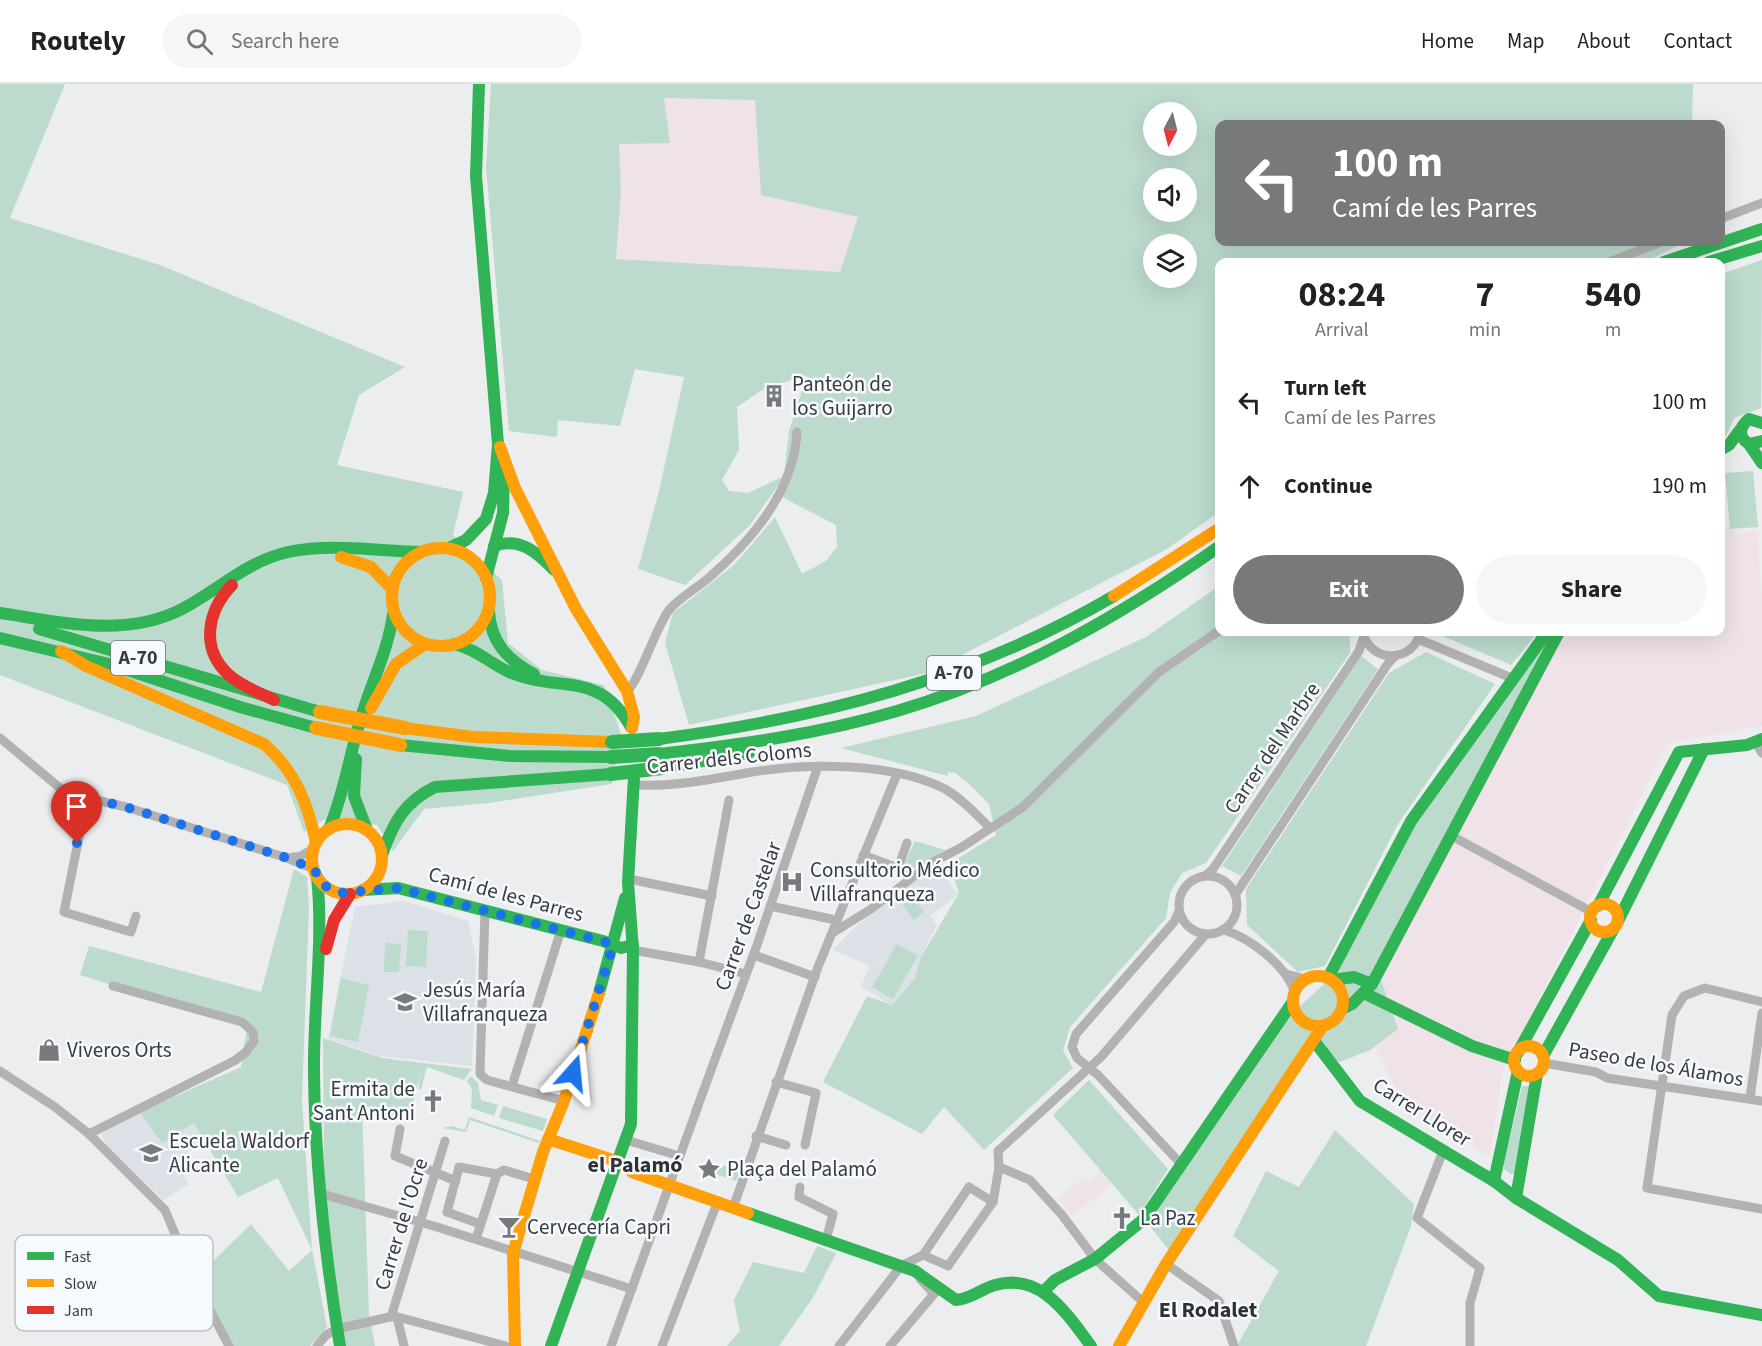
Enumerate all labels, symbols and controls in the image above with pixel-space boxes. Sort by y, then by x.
search box [162,14,582,68]
text: Routely [30,21,126,61]
icon: search [183,25,216,58]
text: Search here [231,25,339,57]
text: Home [1421,26,1474,56]
text: Map [1507,26,1545,56]
text: About [1578,26,1630,56]
text: Contact [1663,26,1732,56]
north arrow [1143,102,1197,156]
map controls [1143,102,1197,288]
text: 100 m [1332,133,1443,193]
icon: left [1233,144,1311,222]
button: sound [1143,168,1197,222]
text: Camí de les Parres [1332,189,1537,228]
button: layers [1143,234,1197,288]
text: 08:24 [1298,269,1385,320]
text: 7 [1475,269,1494,320]
text: 540 [1585,269,1642,320]
text: Arrival [1315,316,1369,344]
text: min [1469,316,1501,344]
text: m [1605,316,1621,344]
place label: Panteón de los Guijarro [792,369,893,423]
text: Turn left [1284,372,1366,404]
building icon: Panteón de los Guijarro [761,383,787,409]
icon: left [1233,386,1266,419]
text: 100 m [1652,386,1707,418]
text: Camí de les Parres [1284,404,1436,432]
icon: ahead [1233,470,1266,503]
text: Continue [1284,470,1373,502]
text: 190 m [1652,470,1707,502]
button: Exit [1233,555,1464,624]
button: Share [1476,555,1707,624]
road number: A-70 [111,641,165,675]
road number: A-70 [927,656,981,690]
street label: Carrer del Marbre [1217,676,1327,820]
street label: Carrer dels Coloms [645,734,813,782]
pin [51,781,102,843]
icon: arrive [60,790,93,823]
street label: Carrer de Castelar [707,837,789,995]
place label: Consultorio Médico Villafranqueza [810,855,980,909]
street label: Camí de les Parres [425,859,587,929]
hospital icon: Consultorio Médico Villafranqueza [779,869,805,895]
place label: Jesús María Villafranqueza [423,975,548,1029]
school or university icon: Jesús María Villafranqueza [392,989,418,1015]
street label: Paseo de los Álamos [1566,1034,1746,1094]
place label: Viveros Orts [67,1035,172,1065]
shop icon: Viveros Orts [36,1037,62,1063]
position arrow [541,1041,605,1105]
street label: Carrer Llorer [1367,1070,1477,1154]
place label: Ermita de Sant Antoni [313,1074,415,1128]
church icon: Ermita de Sant Antoni [420,1088,446,1114]
place label: Escuela Waldorf Alicante [169,1126,310,1180]
school or university icon: Escuela Waldorf Alicante [138,1140,164,1166]
district label: el Palamó [587,1149,683,1181]
street label: Carrer de l'Ocre [367,1154,435,1294]
place label: Plaça del Palamó [727,1154,877,1184]
place icon: Plaça del Palamó [696,1156,722,1182]
place label: La Paz [1140,1203,1196,1233]
church icon: La Paz [1109,1205,1135,1231]
place label: Cervecería Capri [527,1212,671,1242]
bar icon: Cervecería Capri [496,1214,522,1240]
legend [15,1235,213,1331]
text: Fast [64,1246,92,1268]
text: Slow [64,1273,97,1295]
district label: El Rodalet [1159,1294,1258,1326]
text: Jam [64,1300,93,1322]

